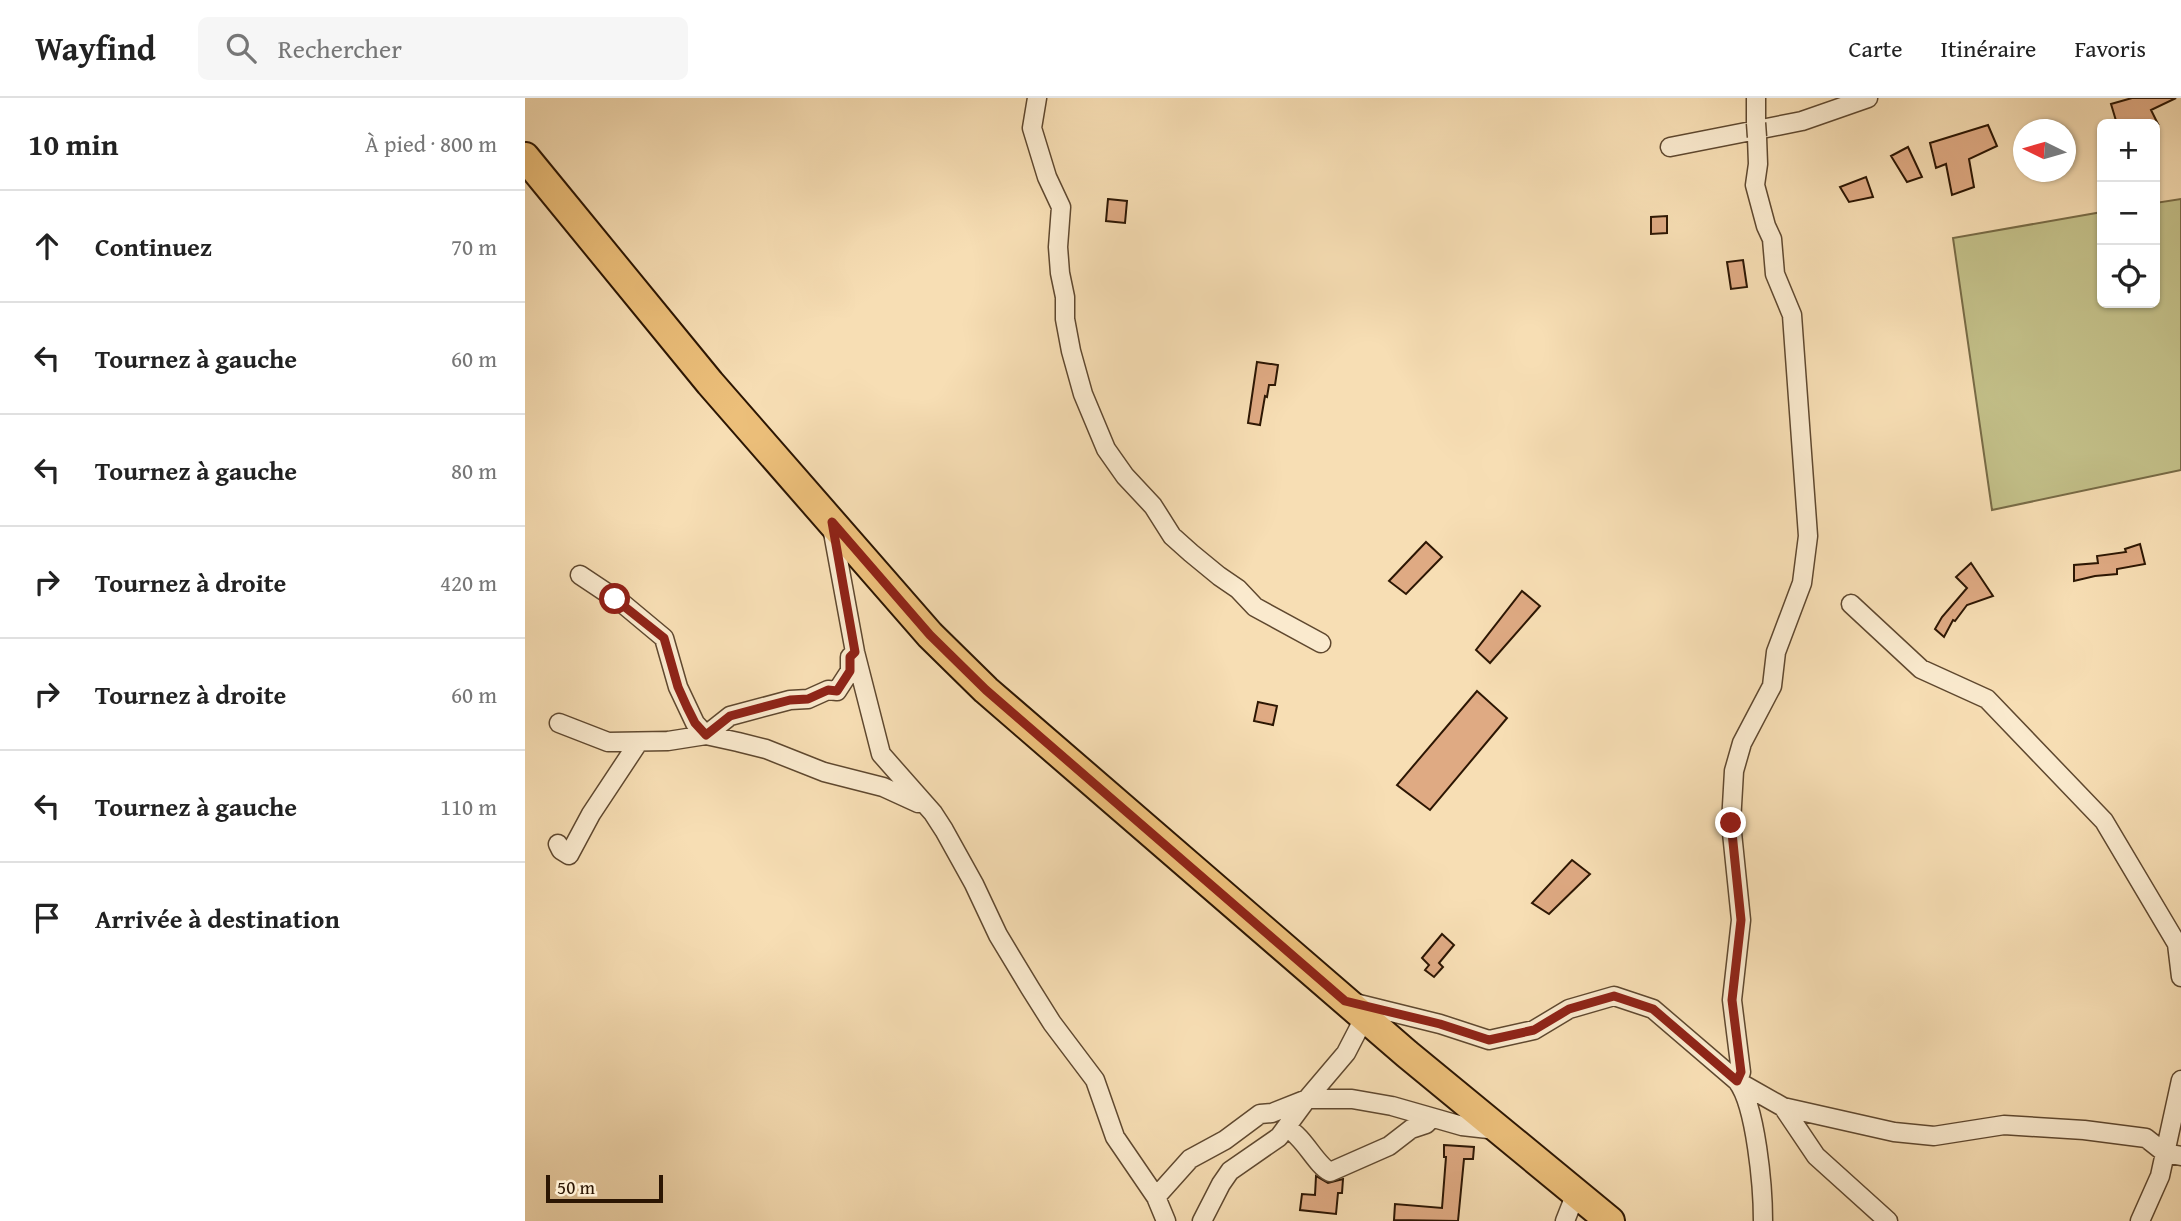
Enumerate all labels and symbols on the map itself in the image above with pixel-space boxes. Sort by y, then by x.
north arrow [2013,119,2076,182]
route start [599,583,630,614]
route end [1715,807,1746,838]
scale bar [546,1172,663,1204]

